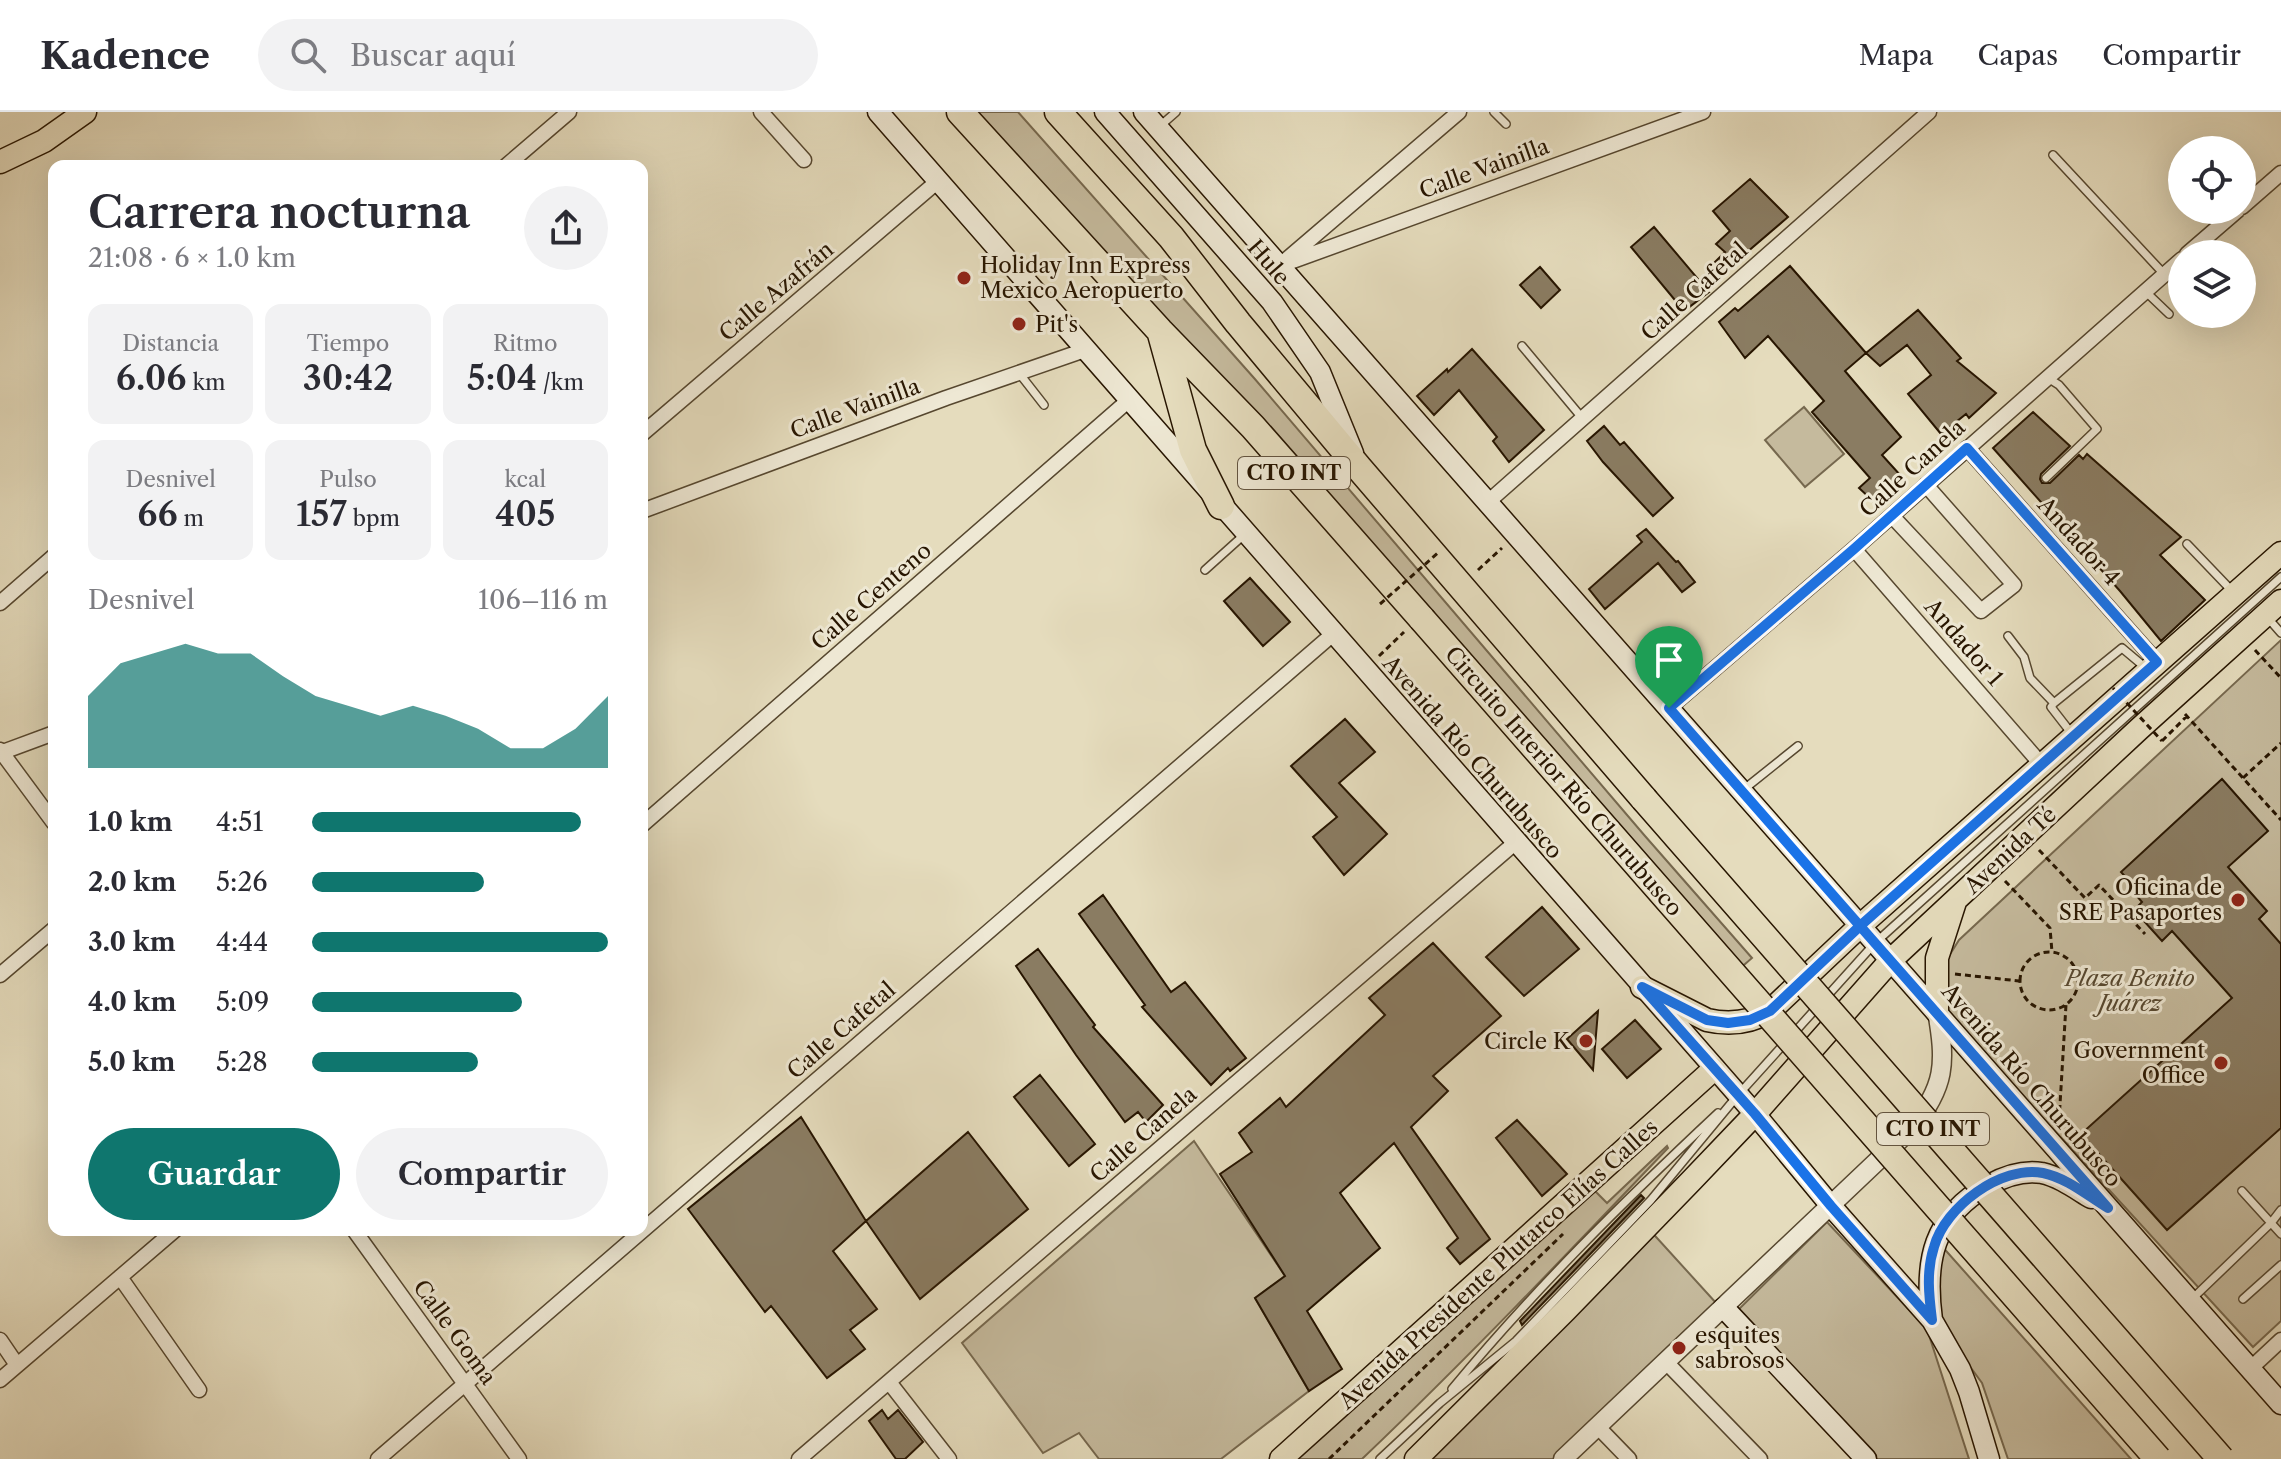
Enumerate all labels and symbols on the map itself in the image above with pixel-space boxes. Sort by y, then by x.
street label: Calle Vainilla [1416,132,1553,204]
street label: Hule [1242,234,1296,290]
street label: Calle Azafrán [714,236,839,347]
street label: Calle Cafetal [1635,236,1754,346]
place label: Holiday Inn Express Mexico Aeropuerto [980,252,1191,304]
marker: Holiday Inn Express Mexico Aeropuerto [955,269,973,287]
place label: Pit's [1035,311,1078,338]
marker: Pit's [1010,315,1028,333]
street label: Calle Vainilla [787,372,924,444]
street label: Calle Canela [1854,414,1971,523]
road number: CTO INT [1238,457,1350,489]
street label: Andador 4 [2031,491,2125,591]
street label: Calle Centeno [806,537,937,656]
street label: Andador 1 [1918,593,2009,691]
pin [1635,626,1703,708]
street label: Circuito Interior Río Churubusco [1439,641,1688,922]
street label: Avenida Río Churubusco [1376,649,1568,864]
street label: Avenida Té [1958,801,2062,900]
place label: Oficina de SRE Pasaportes [2059,874,2222,926]
marker: Oficina de SRE Pasaportes [2229,891,2247,909]
park label: Plaza Benito Juárez [2063,965,2195,1017]
street label: Calle Cafetal [782,976,901,1085]
street label: Avenida Río Churubusco [1935,977,2127,1192]
place label: Circle K [1484,1028,1571,1055]
marker: Circle K [1577,1032,1595,1050]
place label: Government Office [2073,1037,2205,1089]
marker: Government Office [2212,1054,2230,1072]
street label: Calle Canela [1084,1080,1203,1188]
road number: CTO INT [1877,1113,1989,1145]
street label: Avenida Presidente Plutarco Elías Calles [1332,1114,1663,1416]
street label: Calle Goma [407,1275,502,1390]
place label: esquites sabrosos [1695,1322,1785,1374]
marker: esquites sabrosos [1670,1339,1688,1357]

